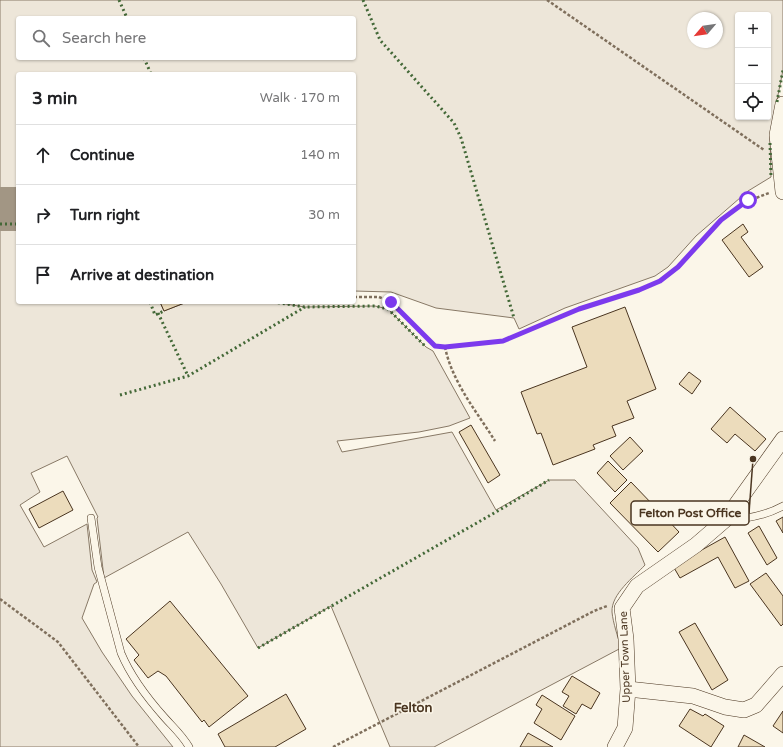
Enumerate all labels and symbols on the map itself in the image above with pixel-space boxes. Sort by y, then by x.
north arrow [687,12,723,48]
route start [739,191,757,209]
route end [382,293,400,311]
callout: Felton Post Office [631,501,749,525]
text: Felton Post Office [639,506,742,520]
street label: Upper Town Lane [617,611,633,703]
district label: Felton [394,700,432,716]

